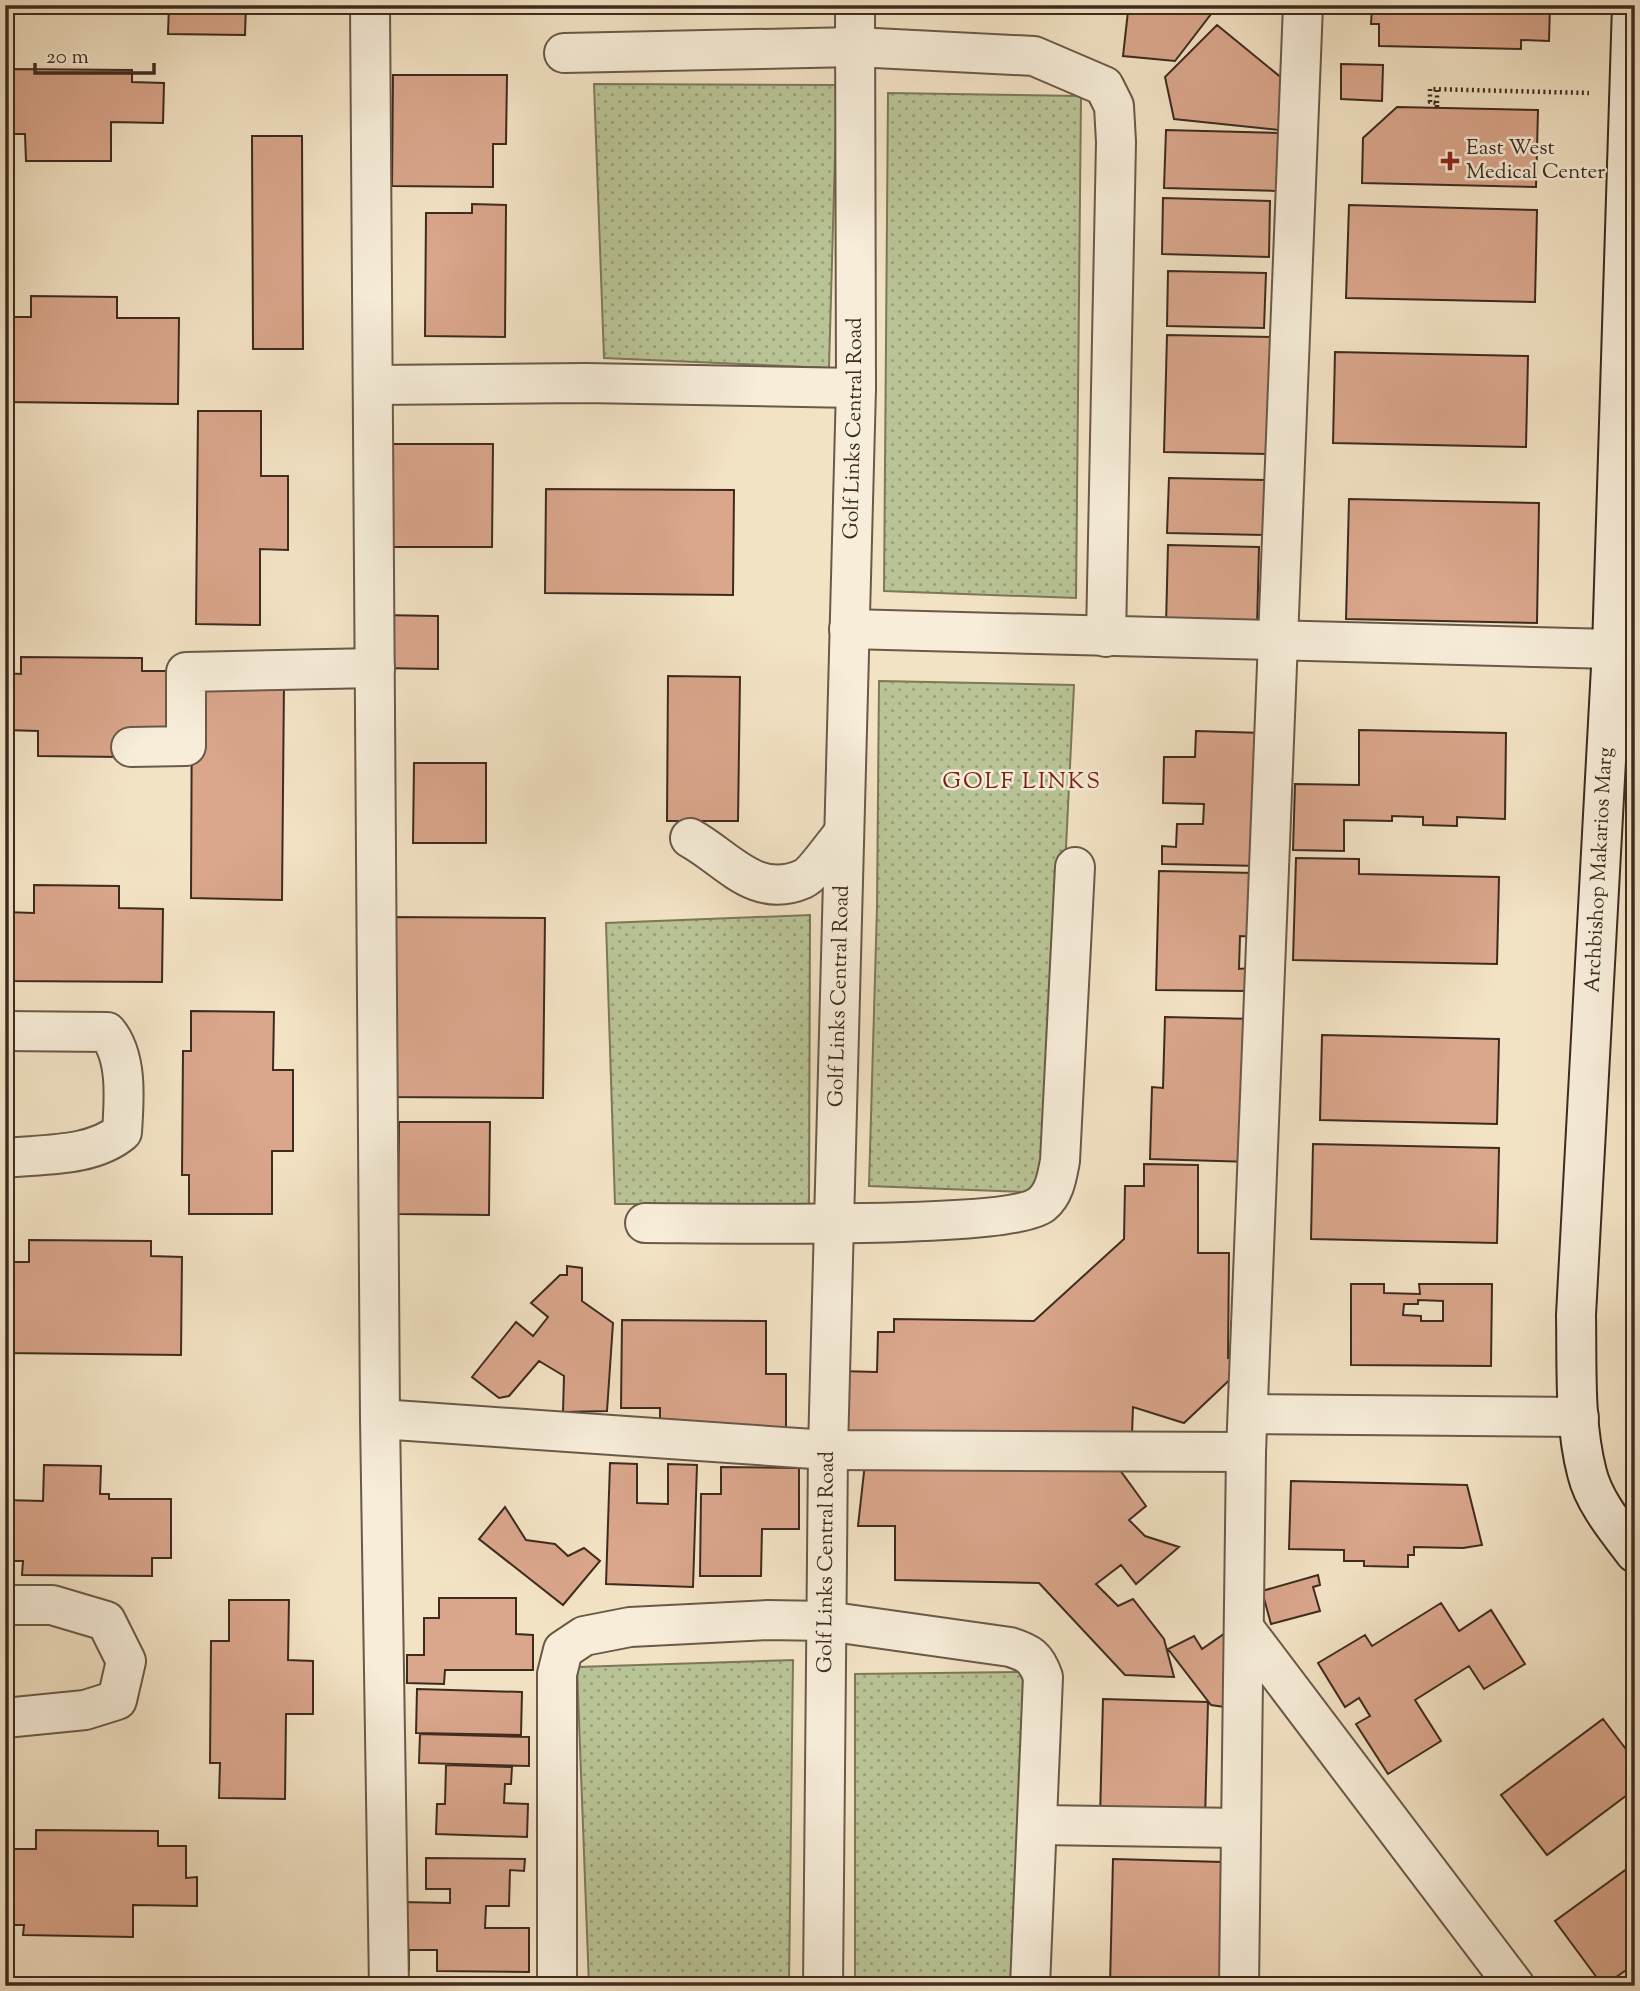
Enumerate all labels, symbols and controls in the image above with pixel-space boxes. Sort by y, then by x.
scale bar [35,32,154,76]
text: 20 m [46,43,89,73]
place label: East West Medical Center [1466,134,1605,188]
marker: East West Medical Center [1440,151,1460,171]
street label: Golf Links Central Road [837,317,871,540]
street label: Archbishop Makarios Marg [1579,746,1621,994]
district label: GOLF LINKS [942,766,1102,799]
street label: Golf Links Central Road [822,885,858,1108]
street label: Golf Links Central Road [811,1451,843,1673]

